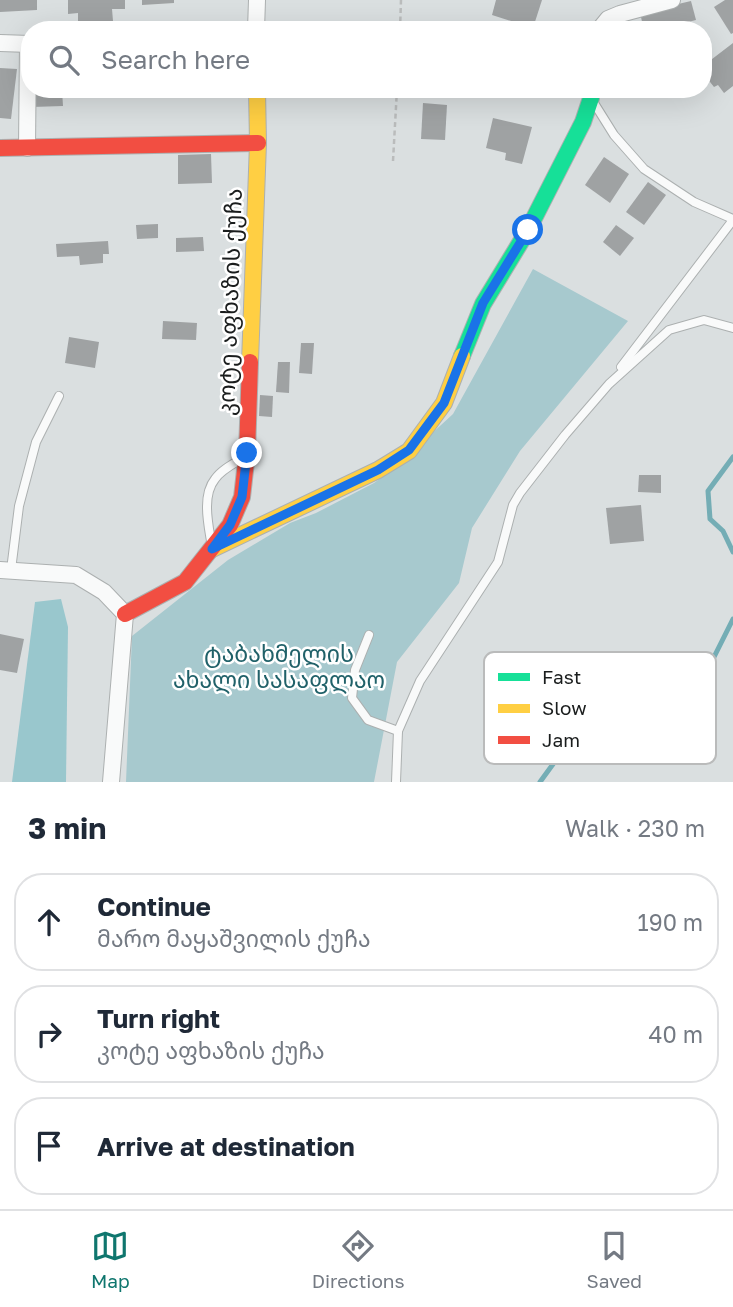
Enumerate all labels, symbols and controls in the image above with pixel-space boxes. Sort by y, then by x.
search box [21,21,712,98]
icon: search [45,41,83,79]
text: Search here [101,44,250,75]
street label: კოტე აფხაზის ქუჩა [211,188,248,416]
route start [512,214,543,245]
route end [231,437,262,468]
park label: ტაბახმელის ახალი სასაფლაო [173,639,385,694]
legend [484,652,716,764]
text: Fast [542,665,581,688]
text: Slow [542,696,587,719]
text: Jam [542,728,580,751]
text: 3 min [28,810,106,846]
text: Walk · 230 m [565,814,705,842]
text: Continue [97,891,211,922]
icon: ahead [30,903,68,941]
text: 190 m [638,908,703,936]
text: მარო მაყაშვილის ქუჩა [97,924,371,952]
text: Turn right [97,1003,220,1034]
icon: right [30,1015,68,1053]
text: 40 m [649,1020,703,1048]
text: კოტე აფხაზის ქუჩა [97,1036,325,1064]
icon: arrive [30,1127,68,1165]
text: Arrive at destination [97,1131,355,1162]
tab: Map [91,1227,130,1292]
tab: Directions [312,1227,405,1292]
tab: Saved [587,1227,642,1292]

